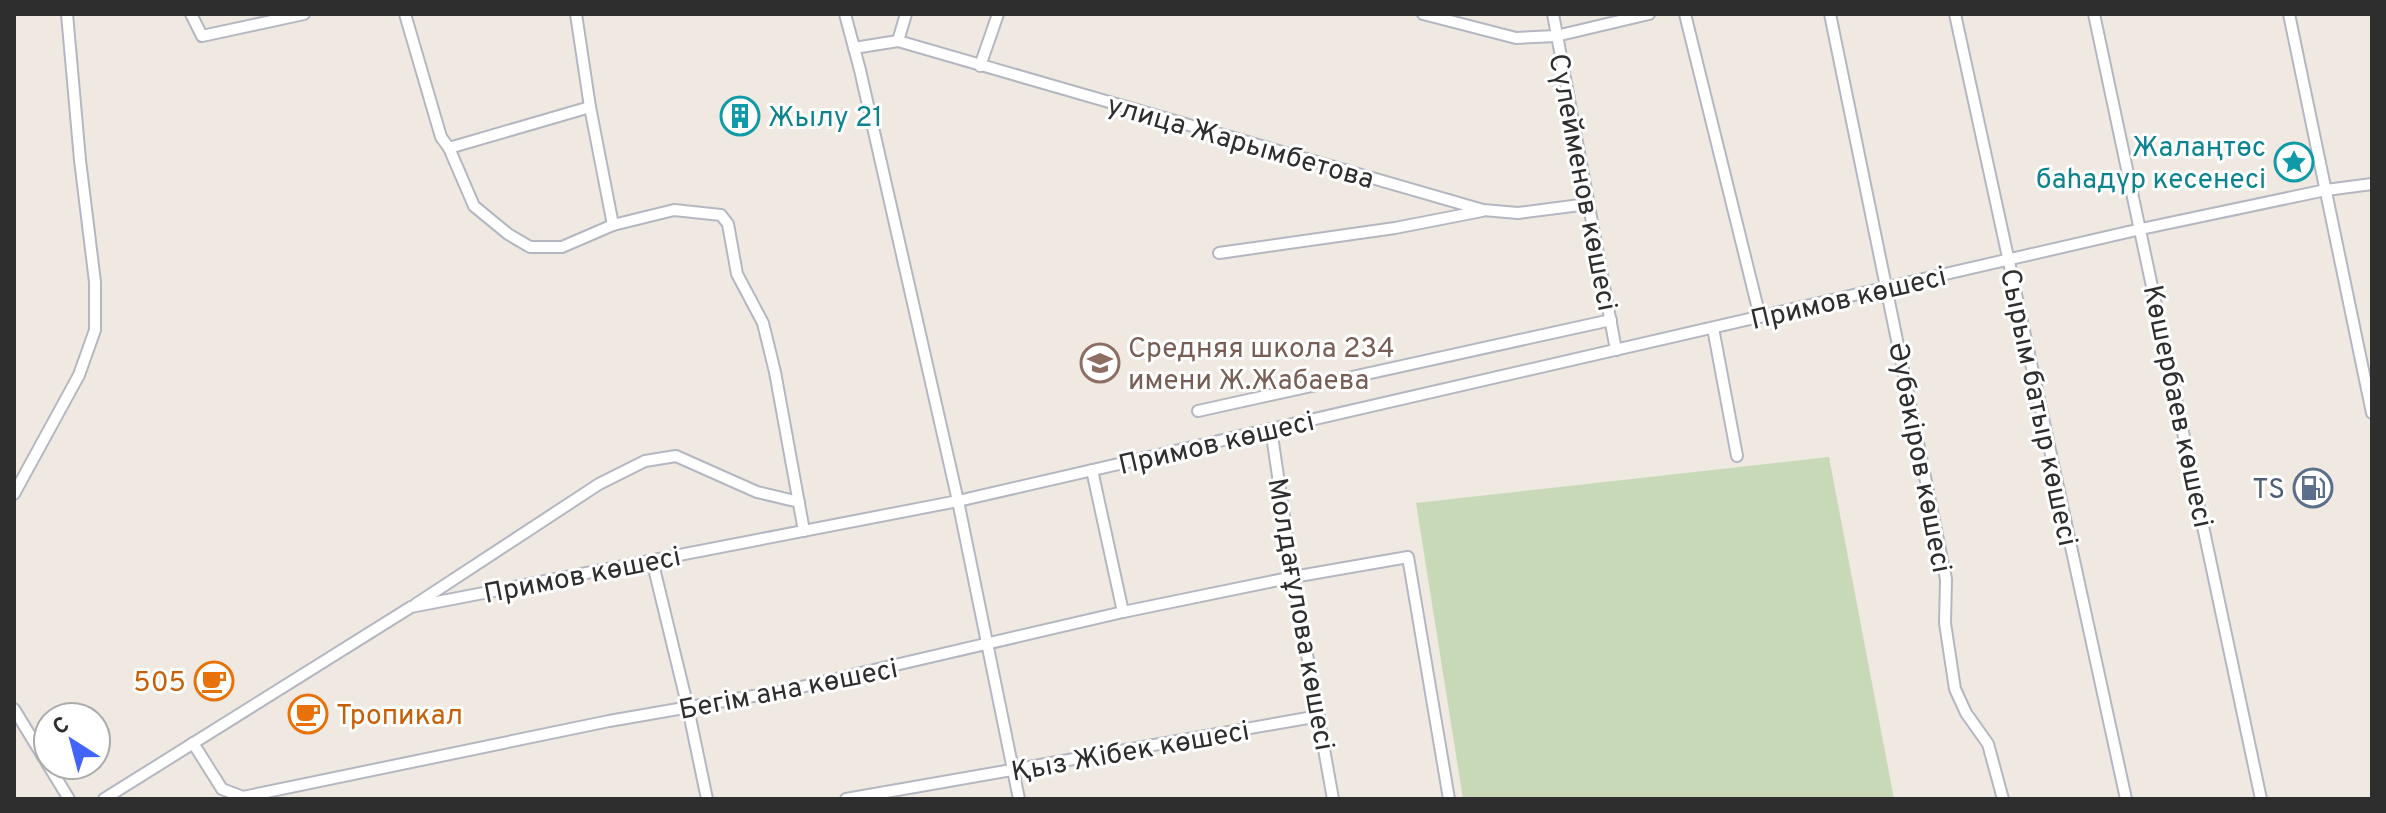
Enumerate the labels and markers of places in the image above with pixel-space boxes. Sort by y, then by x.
building icon: Жылу 21 [719,95,761,137]
place label: Жылу 21 [768,101,883,137]
place label: Жалаңтөс баһадүр кесенесі [2036,131,2266,199]
place icon: Жалаңтөс баһадүр кесенесі [2273,141,2315,183]
place label: Средняя школа 234 имени Ж.Жабаева [1128,332,1395,400]
school or university icon: Средняя школа 234 имени Ж.Жабаева [1079,342,1121,384]
fuel station icon: TS [2292,467,2334,509]
place label: TS [2252,473,2285,509]
cafe icon: 505 [193,660,235,702]
place label: 505 [133,666,186,702]
cafe icon: Тропикал [287,693,329,735]
place label: Тропикал [336,699,463,735]

